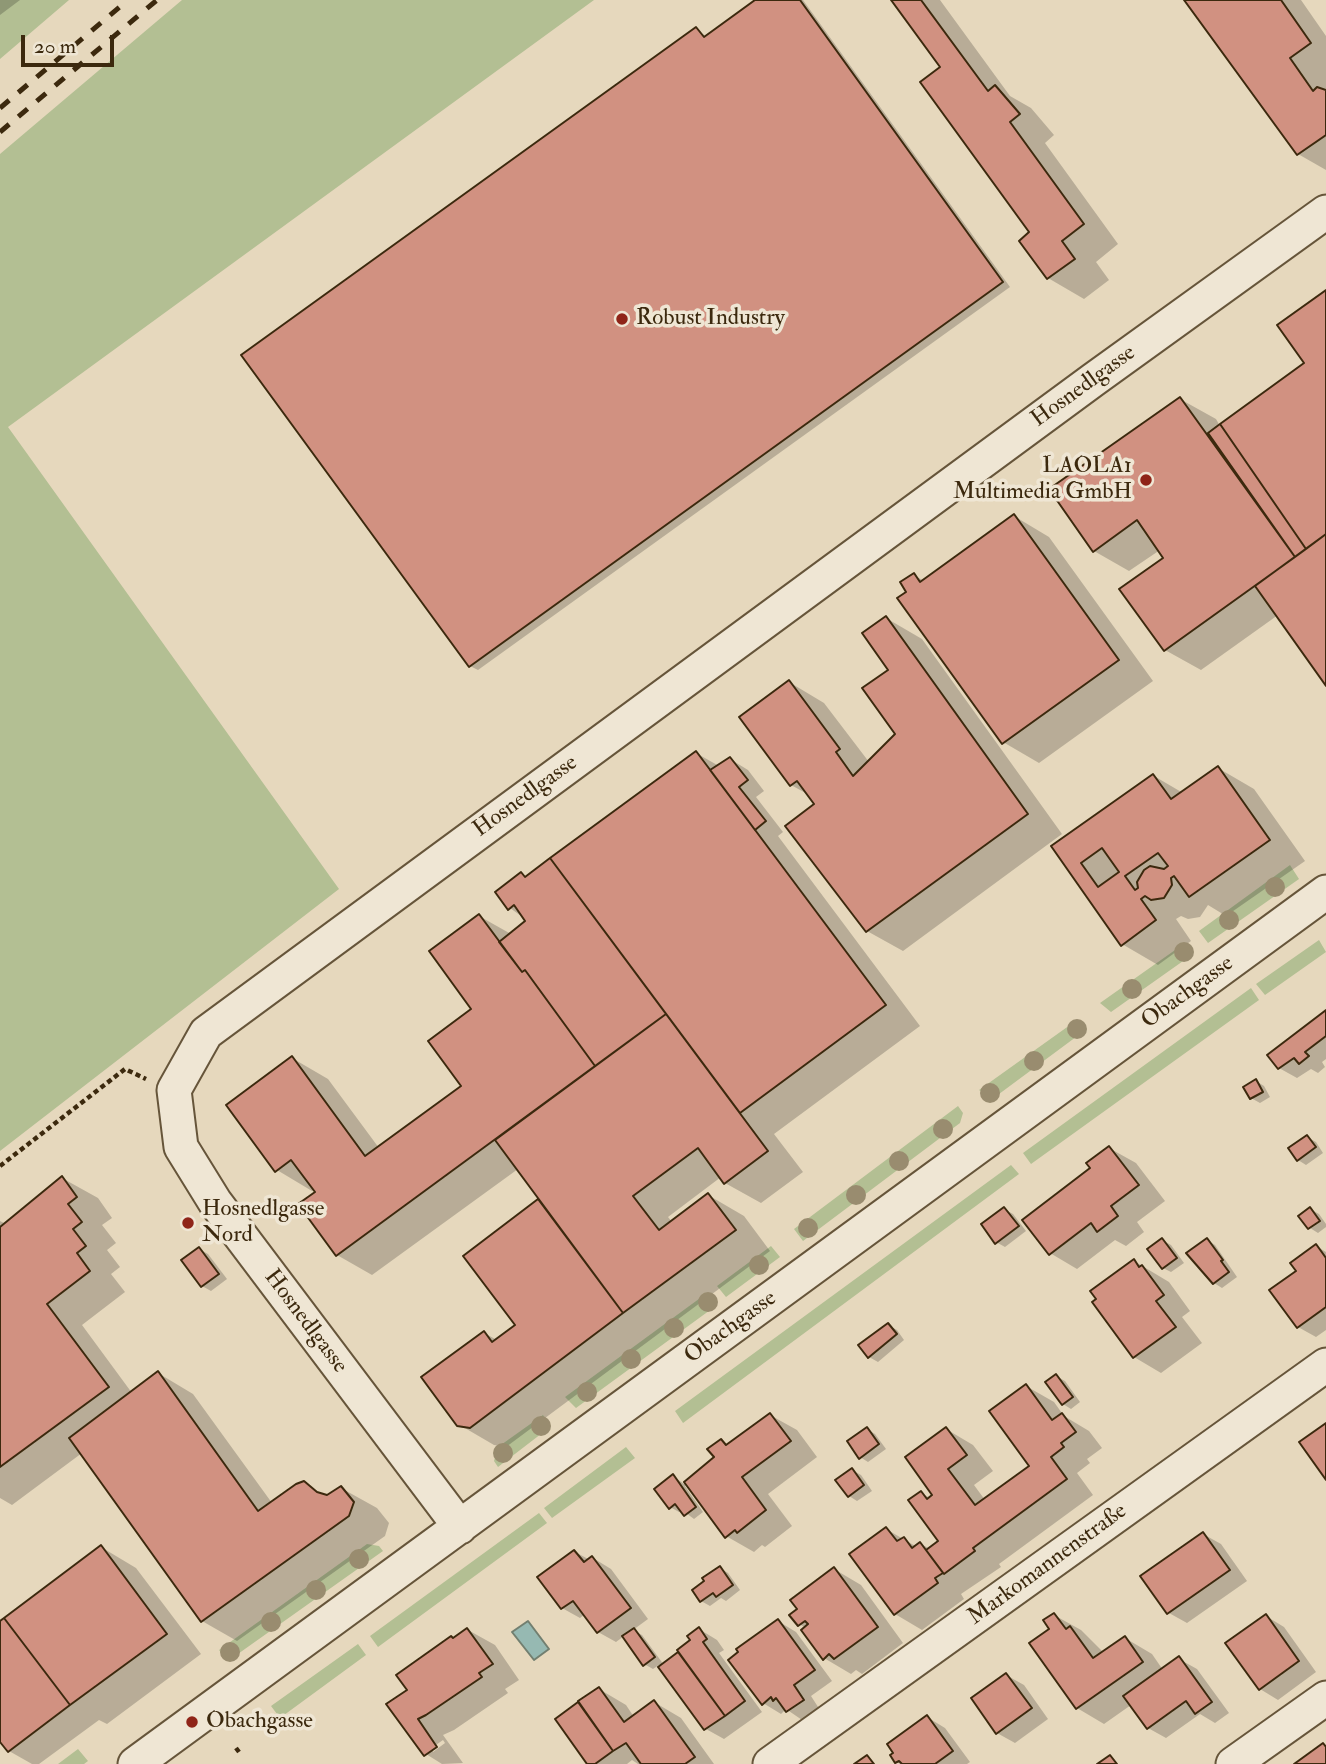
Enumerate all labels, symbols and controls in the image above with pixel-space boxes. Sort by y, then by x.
scale bar [24,21,117,65]
text: 20 m [34,33,76,60]
place label: Robust Industry [636,305,785,333]
marker: Robust Industry [614,311,630,327]
street label: Hosnedlgasse [1026,340,1142,434]
place label: LAOLA1 Multimedia GmbH [953,453,1132,507]
marker: LAOLA1 Multimedia GmbH [1138,472,1154,488]
street label: Hosnedlgasse [468,750,584,844]
street label: Obachgasse [1137,950,1239,1036]
place label: Hosnedlgasse Nord [202,1196,324,1250]
marker: Hosnedlgasse Nord [180,1215,196,1231]
street label: Hosnedlgasse [257,1265,353,1379]
street label: Obachgasse [680,1285,782,1371]
street label: Markomannenstraße [963,1498,1133,1632]
place label: Obachgasse [206,1708,313,1736]
marker: Obachgasse [184,1714,200,1730]

